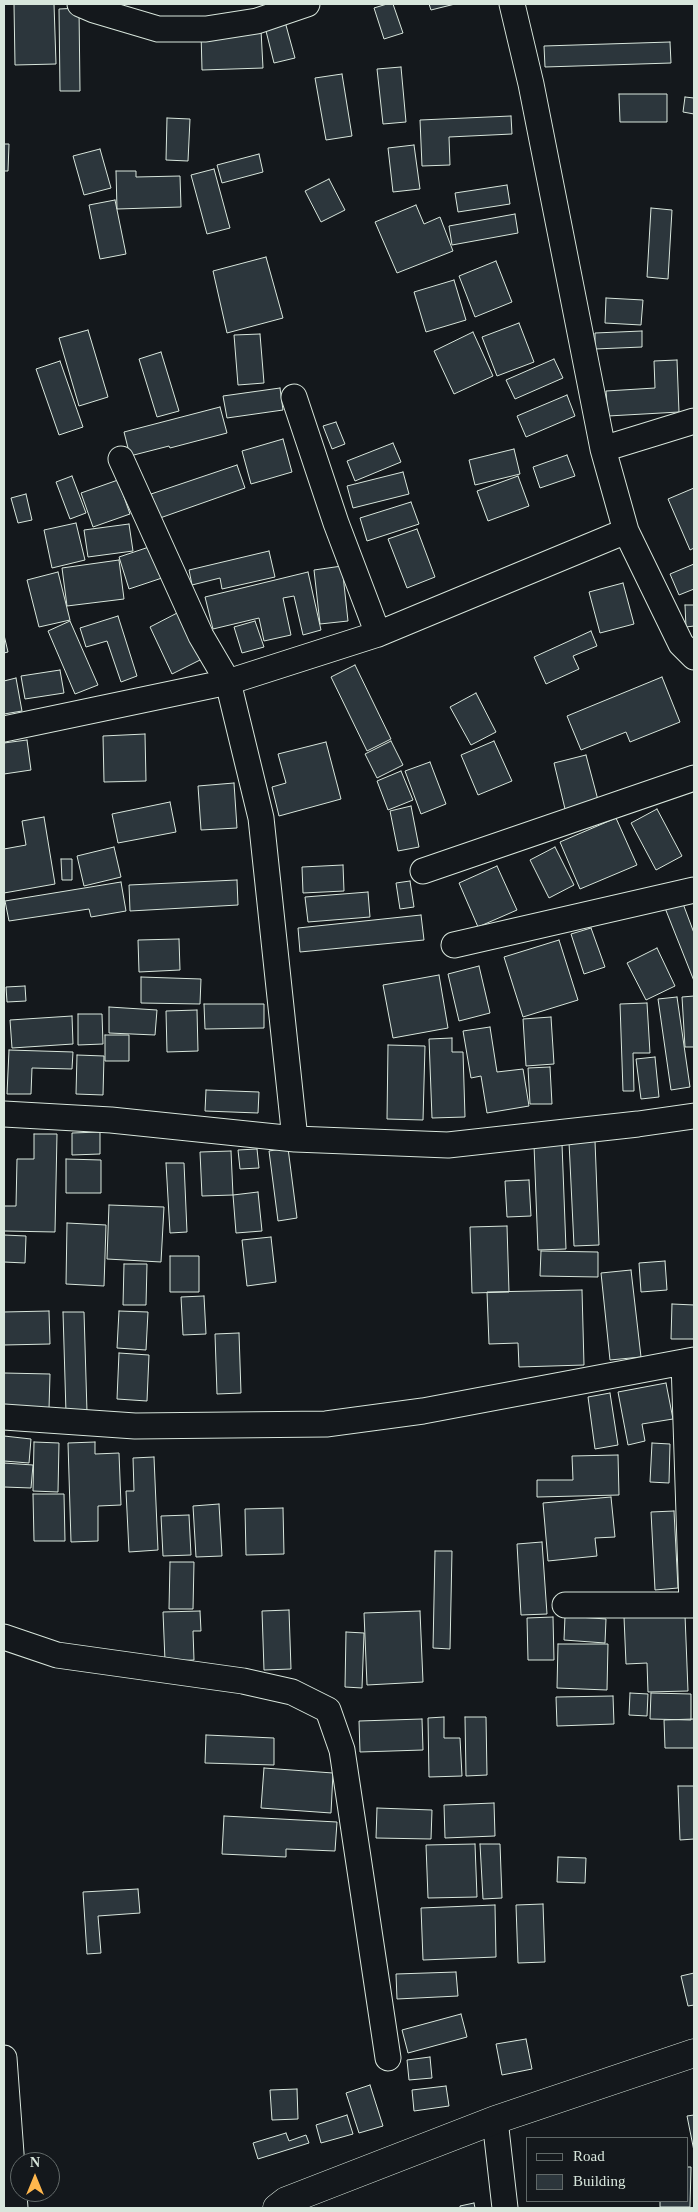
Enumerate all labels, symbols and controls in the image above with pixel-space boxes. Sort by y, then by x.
legend [526,2137,688,2202]
text: Road [573,2148,605,2164]
north arrow [10,2152,60,2202]
text: N [30,2155,40,2170]
text: Building [573,2173,626,2189]

